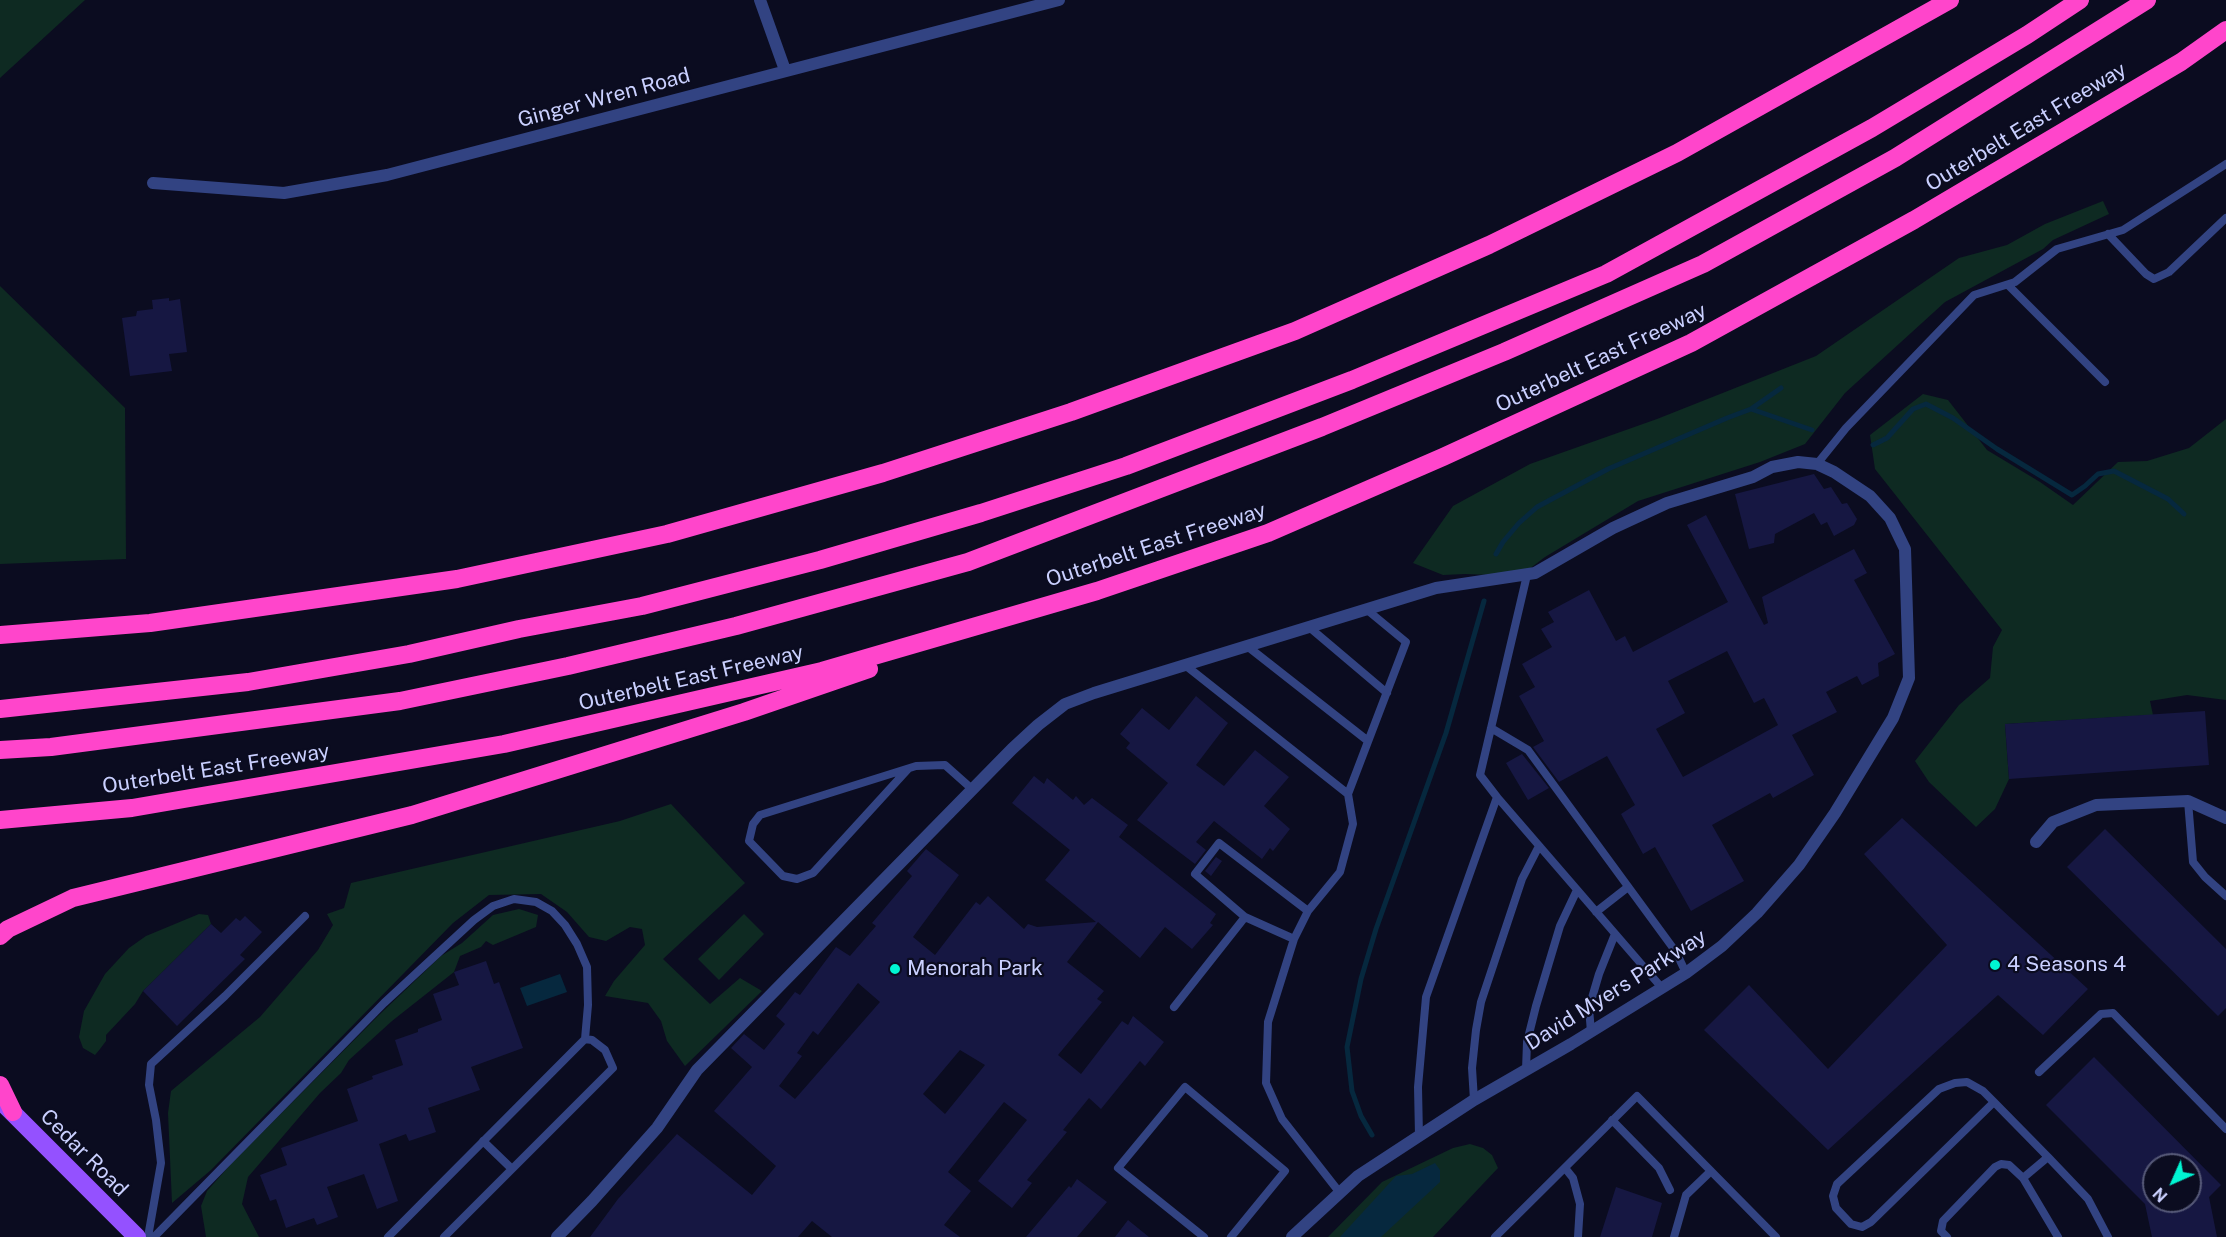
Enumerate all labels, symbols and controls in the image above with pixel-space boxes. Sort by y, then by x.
street label: Outerbelt East Freeway [1921,57,2131,197]
street label: Ginger Wren Road [515,63,693,133]
street label: Outerbelt East Freeway [1492,298,1710,418]
street label: Outerbelt East Freeway [1043,498,1269,592]
street label: Outerbelt East Freeway [576,640,806,716]
street label: Outerbelt East Freeway [101,739,331,799]
street label: David Myers Parkway [1521,924,1711,1056]
place label: 4 Seasons 4 [2007,952,2126,978]
place label: Menorah Park [907,956,1043,982]
marker: 4 Seasons 4 [1988,958,2002,972]
marker: Menorah Park [888,962,902,976]
street label: Cedar Road [35,1104,133,1202]
north arrow [2142,1153,2202,1213]
text: N [2149,1184,2171,1206]

